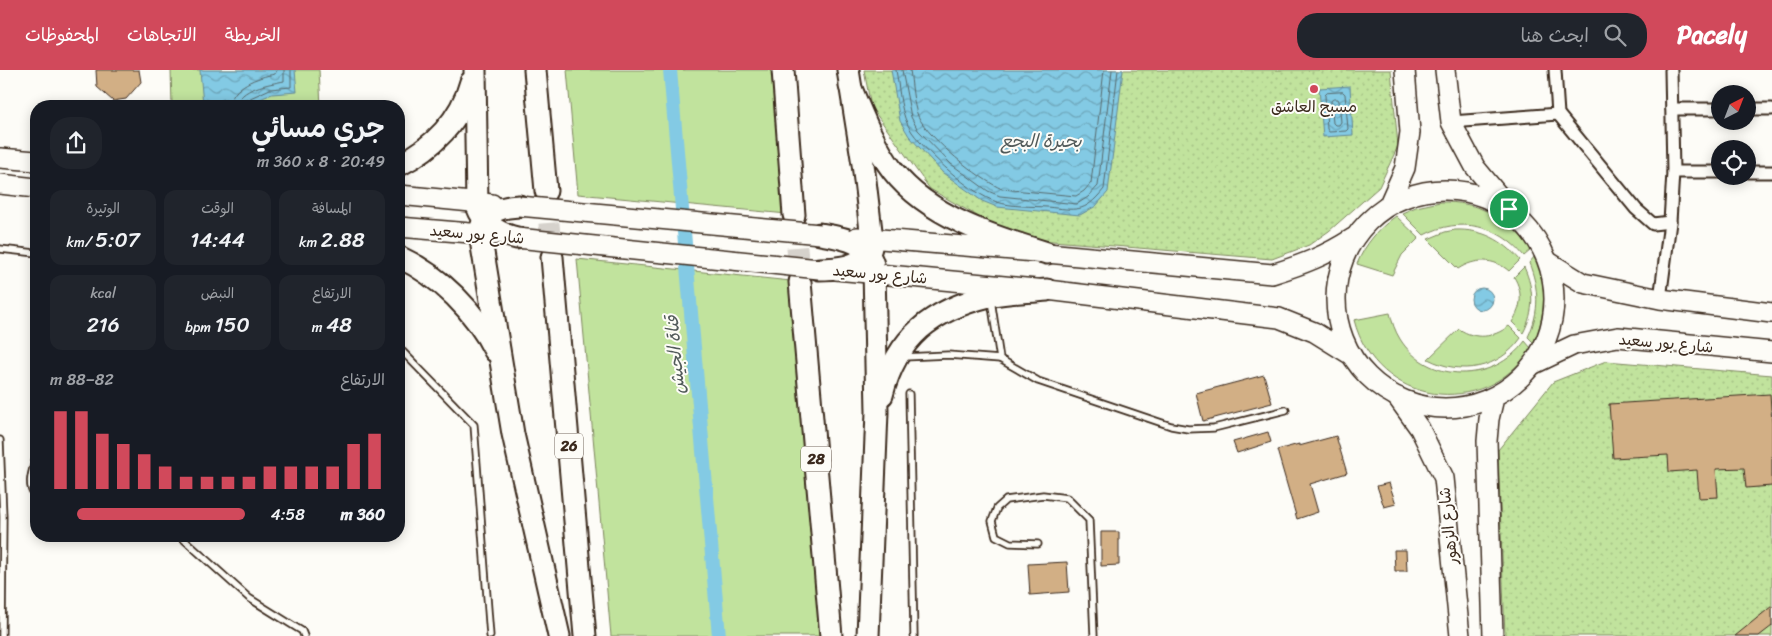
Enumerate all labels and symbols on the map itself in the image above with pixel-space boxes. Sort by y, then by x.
marker: مسبح العاشق [1308,83,1320,95]
north arrow [1711,85,1756,130]
place label: مسبح العاشق [1271,92,1357,121]
water label: بحيرة البجع [999,125,1082,157]
pin [1488,188,1530,230]
street label: شارع بور سعيد [429,215,525,253]
street label: شارع بور سعيد [832,255,928,293]
water label: قناة الجيش [655,313,694,396]
street label: شارع بور سعيد [1618,324,1714,362]
road number: 26 [555,434,583,458]
road number: 28 [801,446,831,472]
street label: شارع الزهور [1429,486,1467,567]

